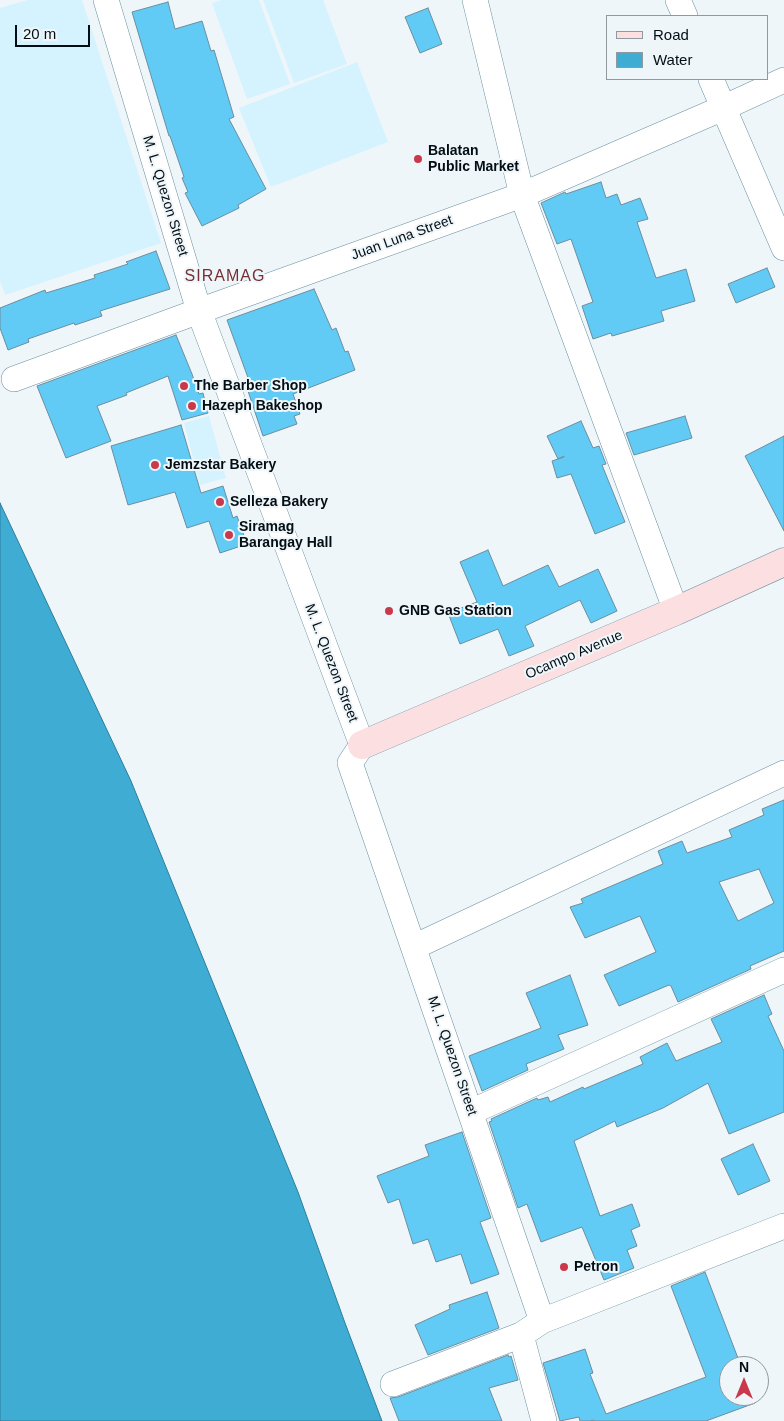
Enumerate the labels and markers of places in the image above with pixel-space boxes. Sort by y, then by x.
place label: Balatan Public Market [428,143,519,176]
marker: Balatan Public Market [412,153,424,165]
place label: The Barber Shop [194,378,307,394]
marker: The Barber Shop [178,380,190,392]
place label: Hazeph Bakeshop [202,398,323,414]
marker: Hazeph Bakeshop [186,400,198,412]
place label: Jemzstar Bakery [165,457,276,473]
marker: Jemzstar Bakery [149,459,161,471]
place label: Selleza Bakery [230,494,328,510]
marker: Selleza Bakery [214,496,226,508]
place label: Siramag Barangay Hall [239,519,332,552]
marker: Siramag Barangay Hall [223,529,235,541]
place label: GNB Gas Station [399,603,512,619]
marker: GNB Gas Station [383,605,395,617]
place label: Petron [574,1259,618,1275]
marker: Petron [558,1261,570,1273]

